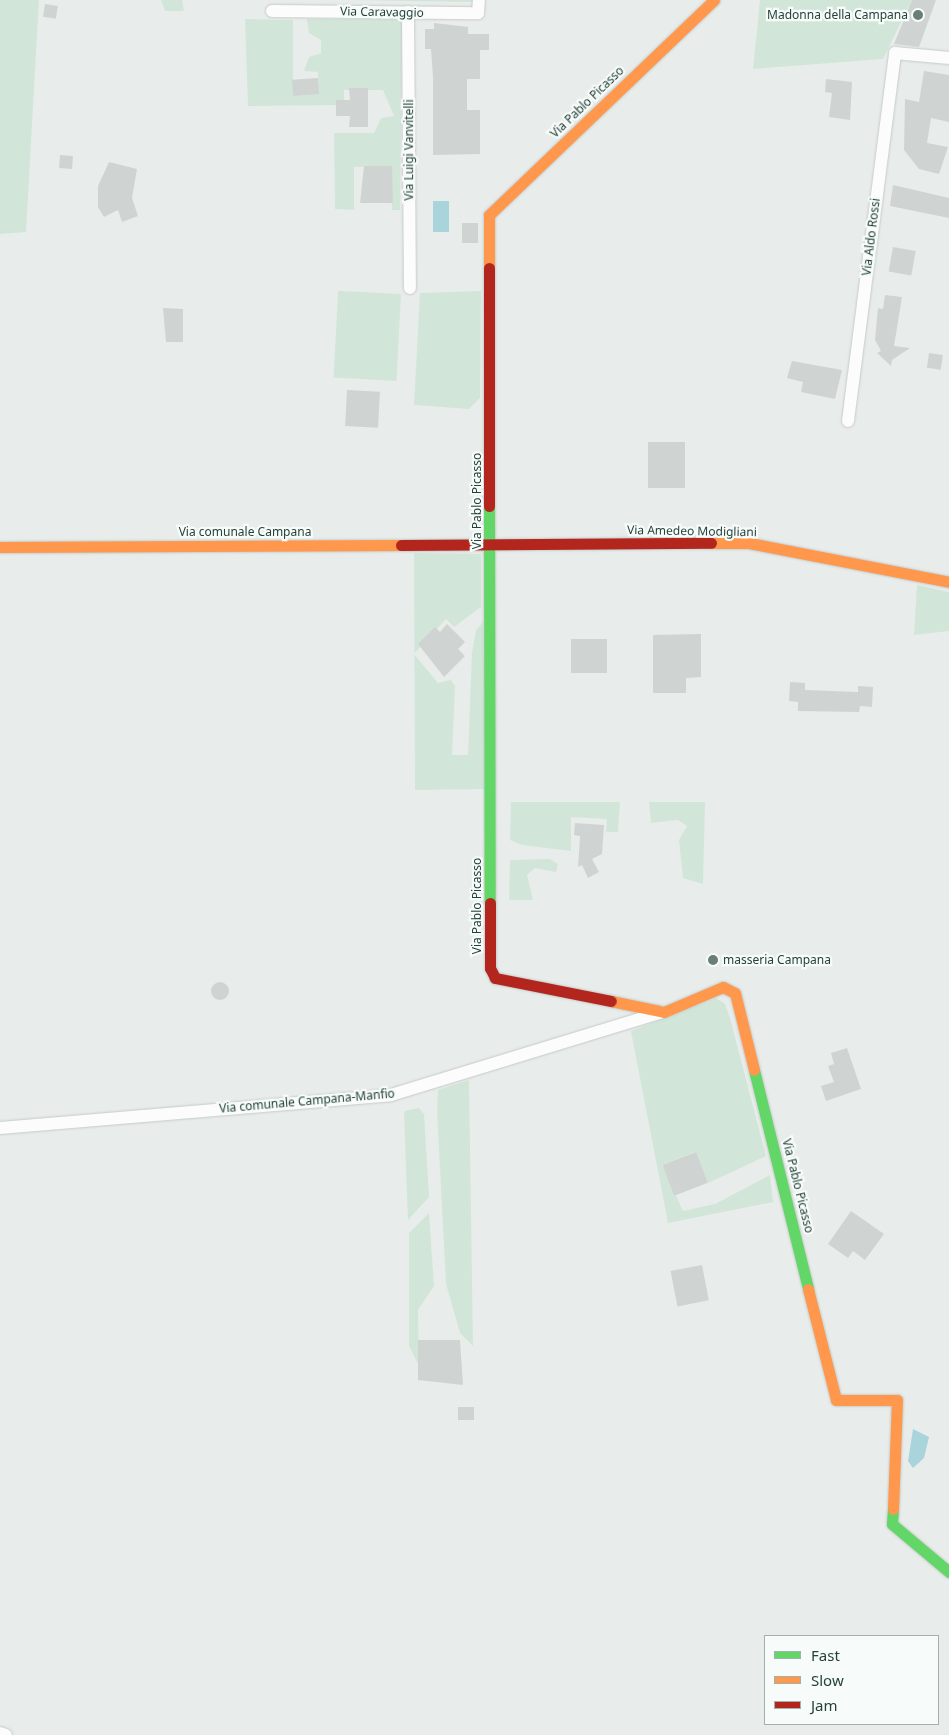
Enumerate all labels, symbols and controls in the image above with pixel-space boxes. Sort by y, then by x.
street label: Via Caravaggio [340,4,424,20]
place label: Madonna della Campana [767,8,908,22]
marker: Madonna della Campana [912,9,924,21]
street label: Via Pablo Picasso [547,63,627,141]
street label: Via Luigi Vanvitelli [402,99,416,201]
street label: Via Aldo Rossi [859,197,883,277]
street label: Via Pablo Picasso [470,453,484,549]
street label: Via Amedeo Modigliani [627,523,757,539]
street label: Via comunale Campana [179,525,311,539]
street label: Via Pablo Picasso [470,858,484,954]
place label: masseria Campana [723,953,831,967]
marker: masseria Campana [707,954,719,966]
street label: Via comunale Campana-Manfio [219,1086,395,1116]
street label: Via Pablo Picasso [779,1137,817,1235]
legend [764,1635,939,1725]
text: Fast [811,1645,840,1665]
text: Slow [811,1670,844,1690]
text: Jam [811,1695,838,1715]

